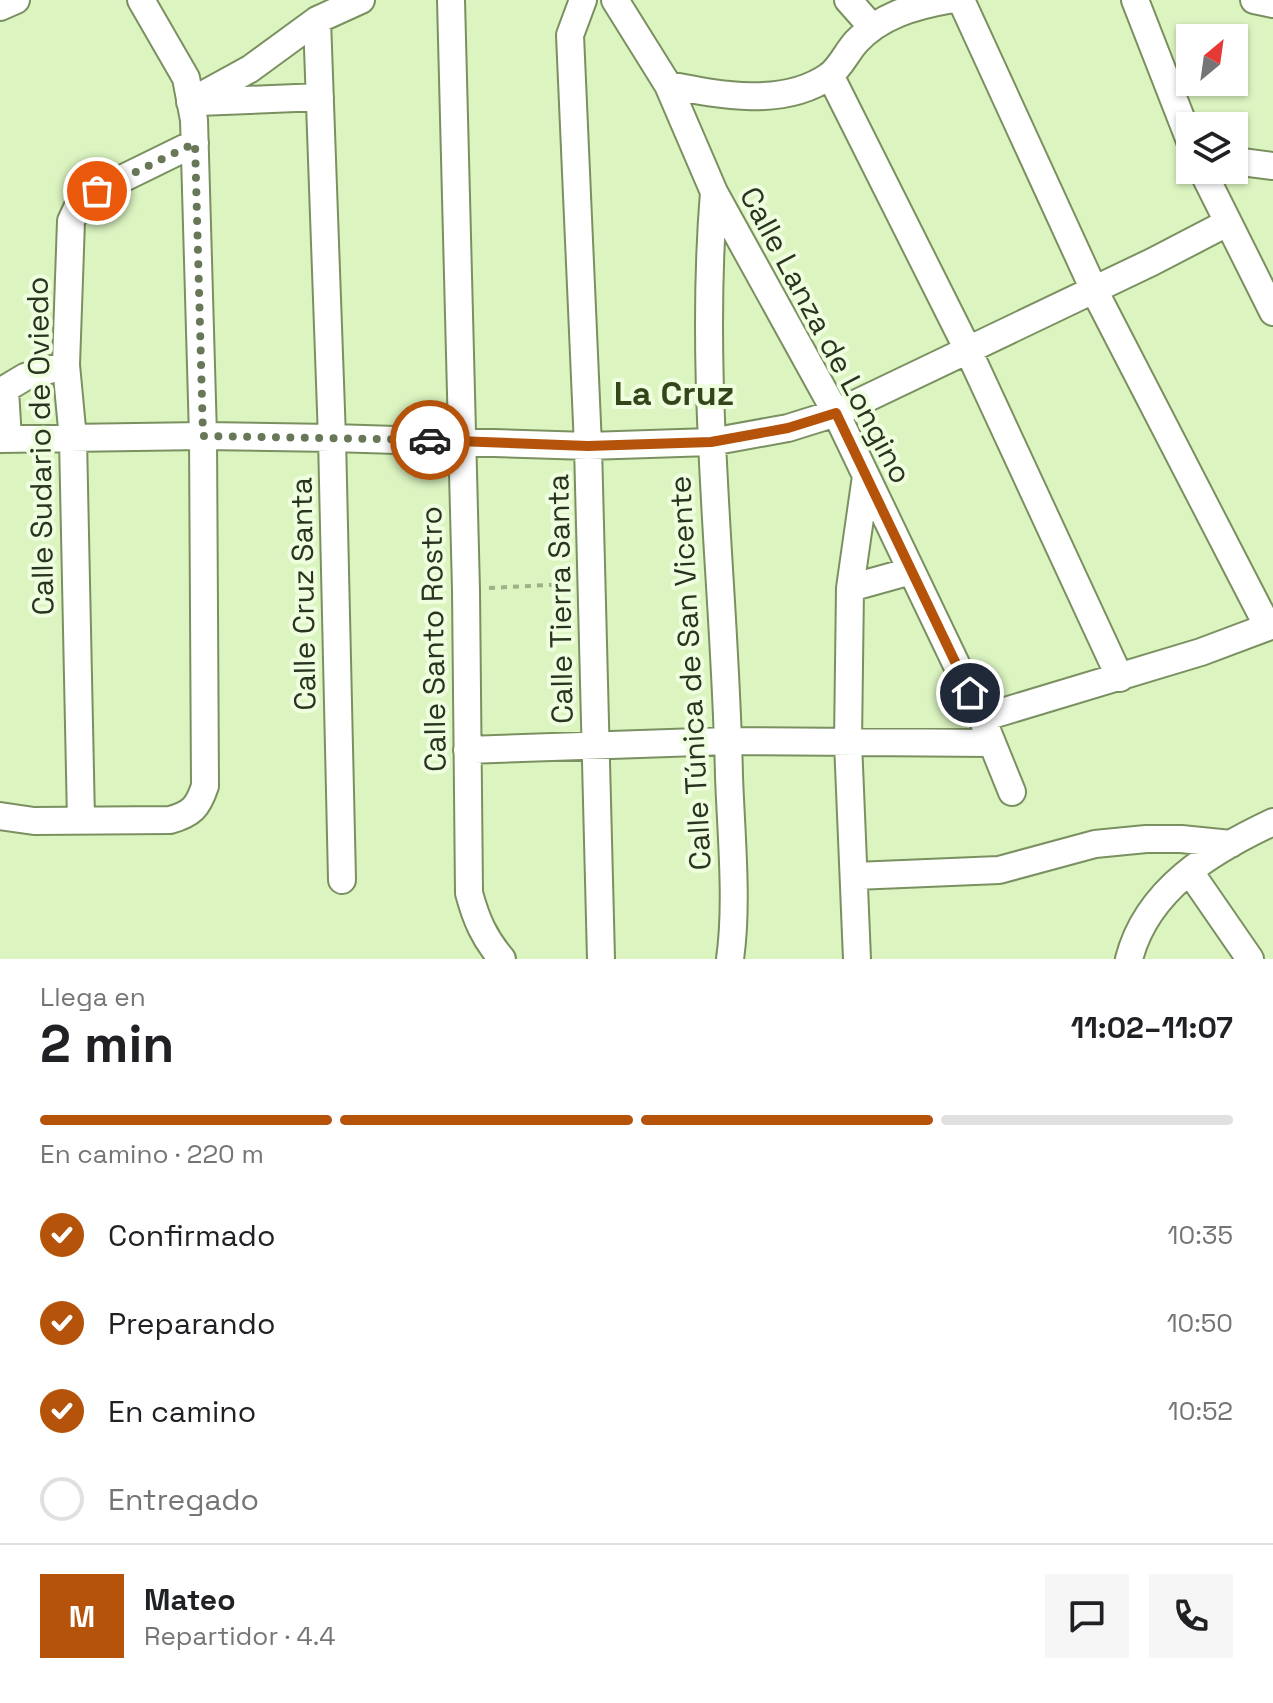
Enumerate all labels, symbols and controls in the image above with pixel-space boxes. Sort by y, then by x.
north arrow [1176,24,1248,96]
map controls [1176,24,1248,184]
button: layers [1176,112,1248,184]
pin [63,157,131,225]
icon: bag [75,169,119,213]
street label: Calle Lanza de Longino [731,180,921,490]
street label: Calle Sudario de Oviedo [18,276,62,616]
district label: La Cruz [614,372,734,415]
courier [390,400,470,480]
icon: car [408,418,452,462]
street label: Calle Tierra Santa [538,474,582,724]
street label: Calle Túnica de San Vicente [660,475,720,871]
street label: Calle Cruz Santa [281,477,325,711]
street label: Calle Santo Rostro [411,506,455,772]
pin [936,659,1004,727]
icon: home [948,671,992,715]
text: Llega en [40,980,146,1014]
text: 11:02–11:07 [1071,1008,1233,1047]
text: 2 min [40,1011,174,1077]
text: En camino · 220 m [40,1137,264,1171]
icon: check [40,1213,84,1257]
text: Confirmado [108,1216,275,1255]
text: 10:35 [1168,1218,1233,1252]
icon: check [40,1301,84,1345]
text: Preparando [108,1304,275,1343]
text: 10:50 [1167,1306,1233,1340]
icon: check [40,1389,84,1433]
text: En camino [108,1392,256,1431]
text: 10:52 [1168,1394,1233,1428]
text: Entregado [108,1480,259,1519]
button: chat [1045,1574,1129,1658]
button: phone [1149,1574,1233,1658]
text: Mateo [144,1580,236,1619]
text: M [69,1597,95,1636]
text: Repartidor · 4.4 [144,1619,336,1653]

